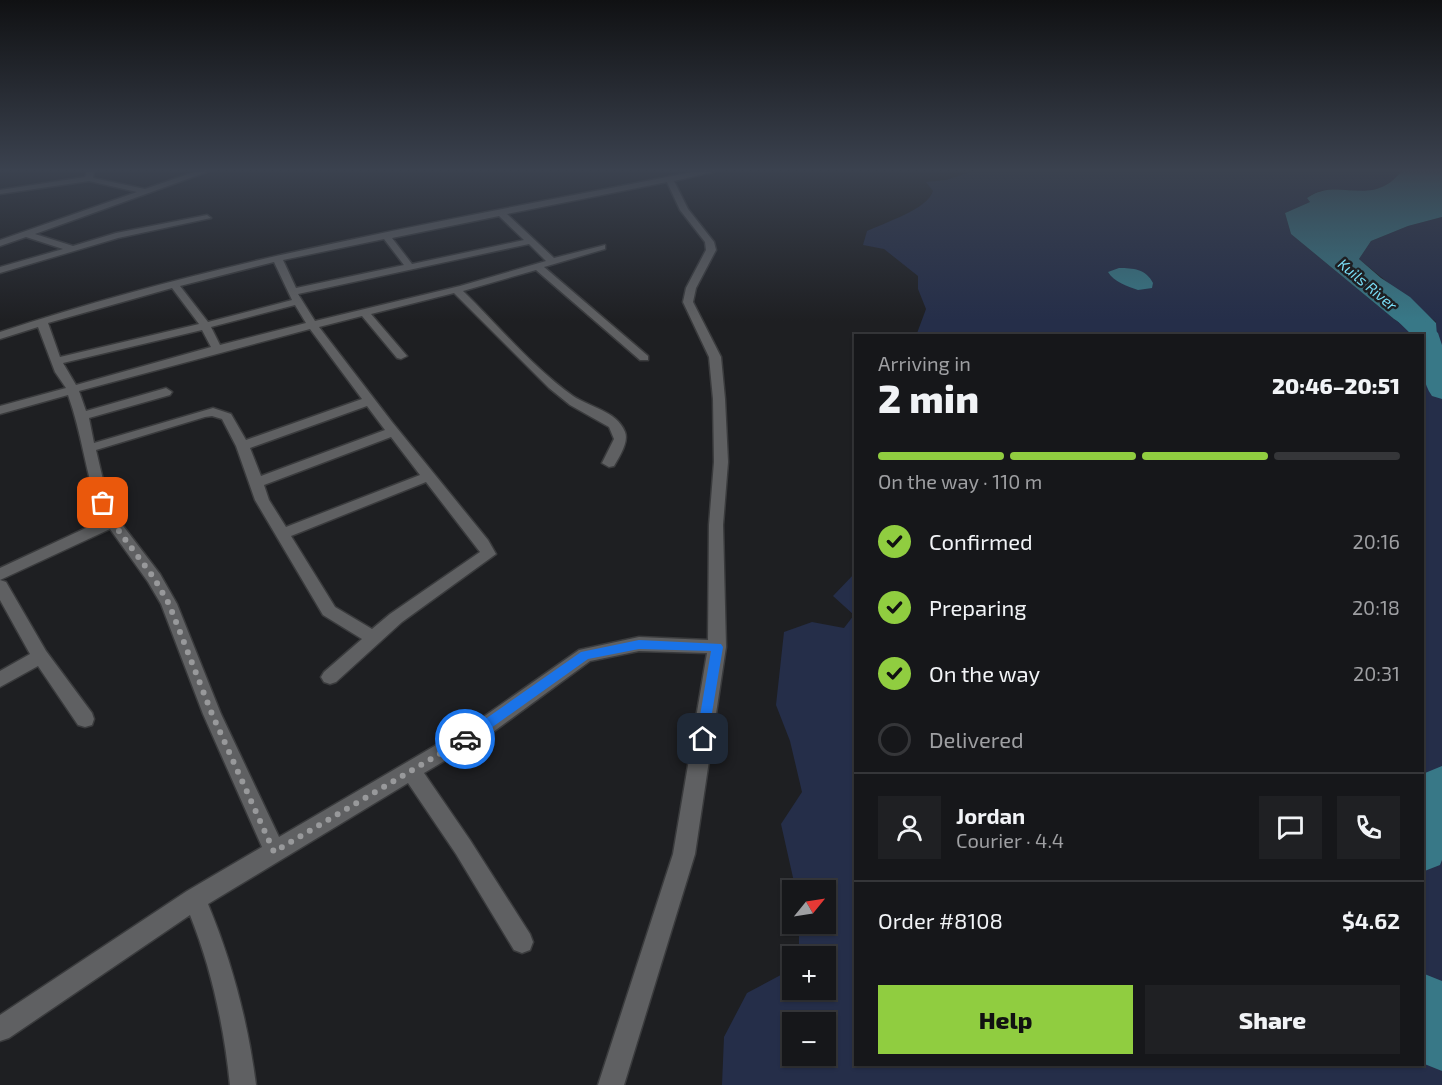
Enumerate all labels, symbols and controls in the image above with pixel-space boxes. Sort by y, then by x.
water label: Kuils River [1335,254,1402,314]
text: Arriving in [878,351,971,375]
text: 20:46–20:51 [1272,372,1400,398]
text: 2 min [878,374,979,421]
text: On the way · 110 m [878,469,1042,493]
pin [77,477,128,528]
icon: bag [86,486,119,519]
icon: check [878,525,911,558]
text: Confirmed [929,528,1033,554]
text: 20:16 [1353,529,1400,553]
icon: check [878,591,911,624]
text: Preparing [929,594,1027,620]
text: 20:18 [1352,595,1400,619]
icon: check [878,657,911,690]
text: On the way [929,660,1040,686]
text: 20:31 [1353,661,1400,685]
courier [435,709,495,769]
pin [677,713,728,764]
icon: home [686,722,719,755]
icon: car [449,723,482,756]
text: Delivered [929,726,1024,752]
button: person [878,796,941,859]
button: chat [1259,796,1322,859]
button: phone [1337,796,1400,859]
text: Jordan [956,802,1025,828]
text: Courier · 4.4 [956,828,1064,852]
north arrow [782,880,836,934]
map controls [782,880,836,1066]
text: Order #8108 [878,907,1003,933]
text: $4.62 [1342,907,1400,933]
button: + [782,946,836,1000]
button: Help [878,985,1133,1054]
button: Share [1145,985,1400,1054]
button: − [782,1012,836,1066]

